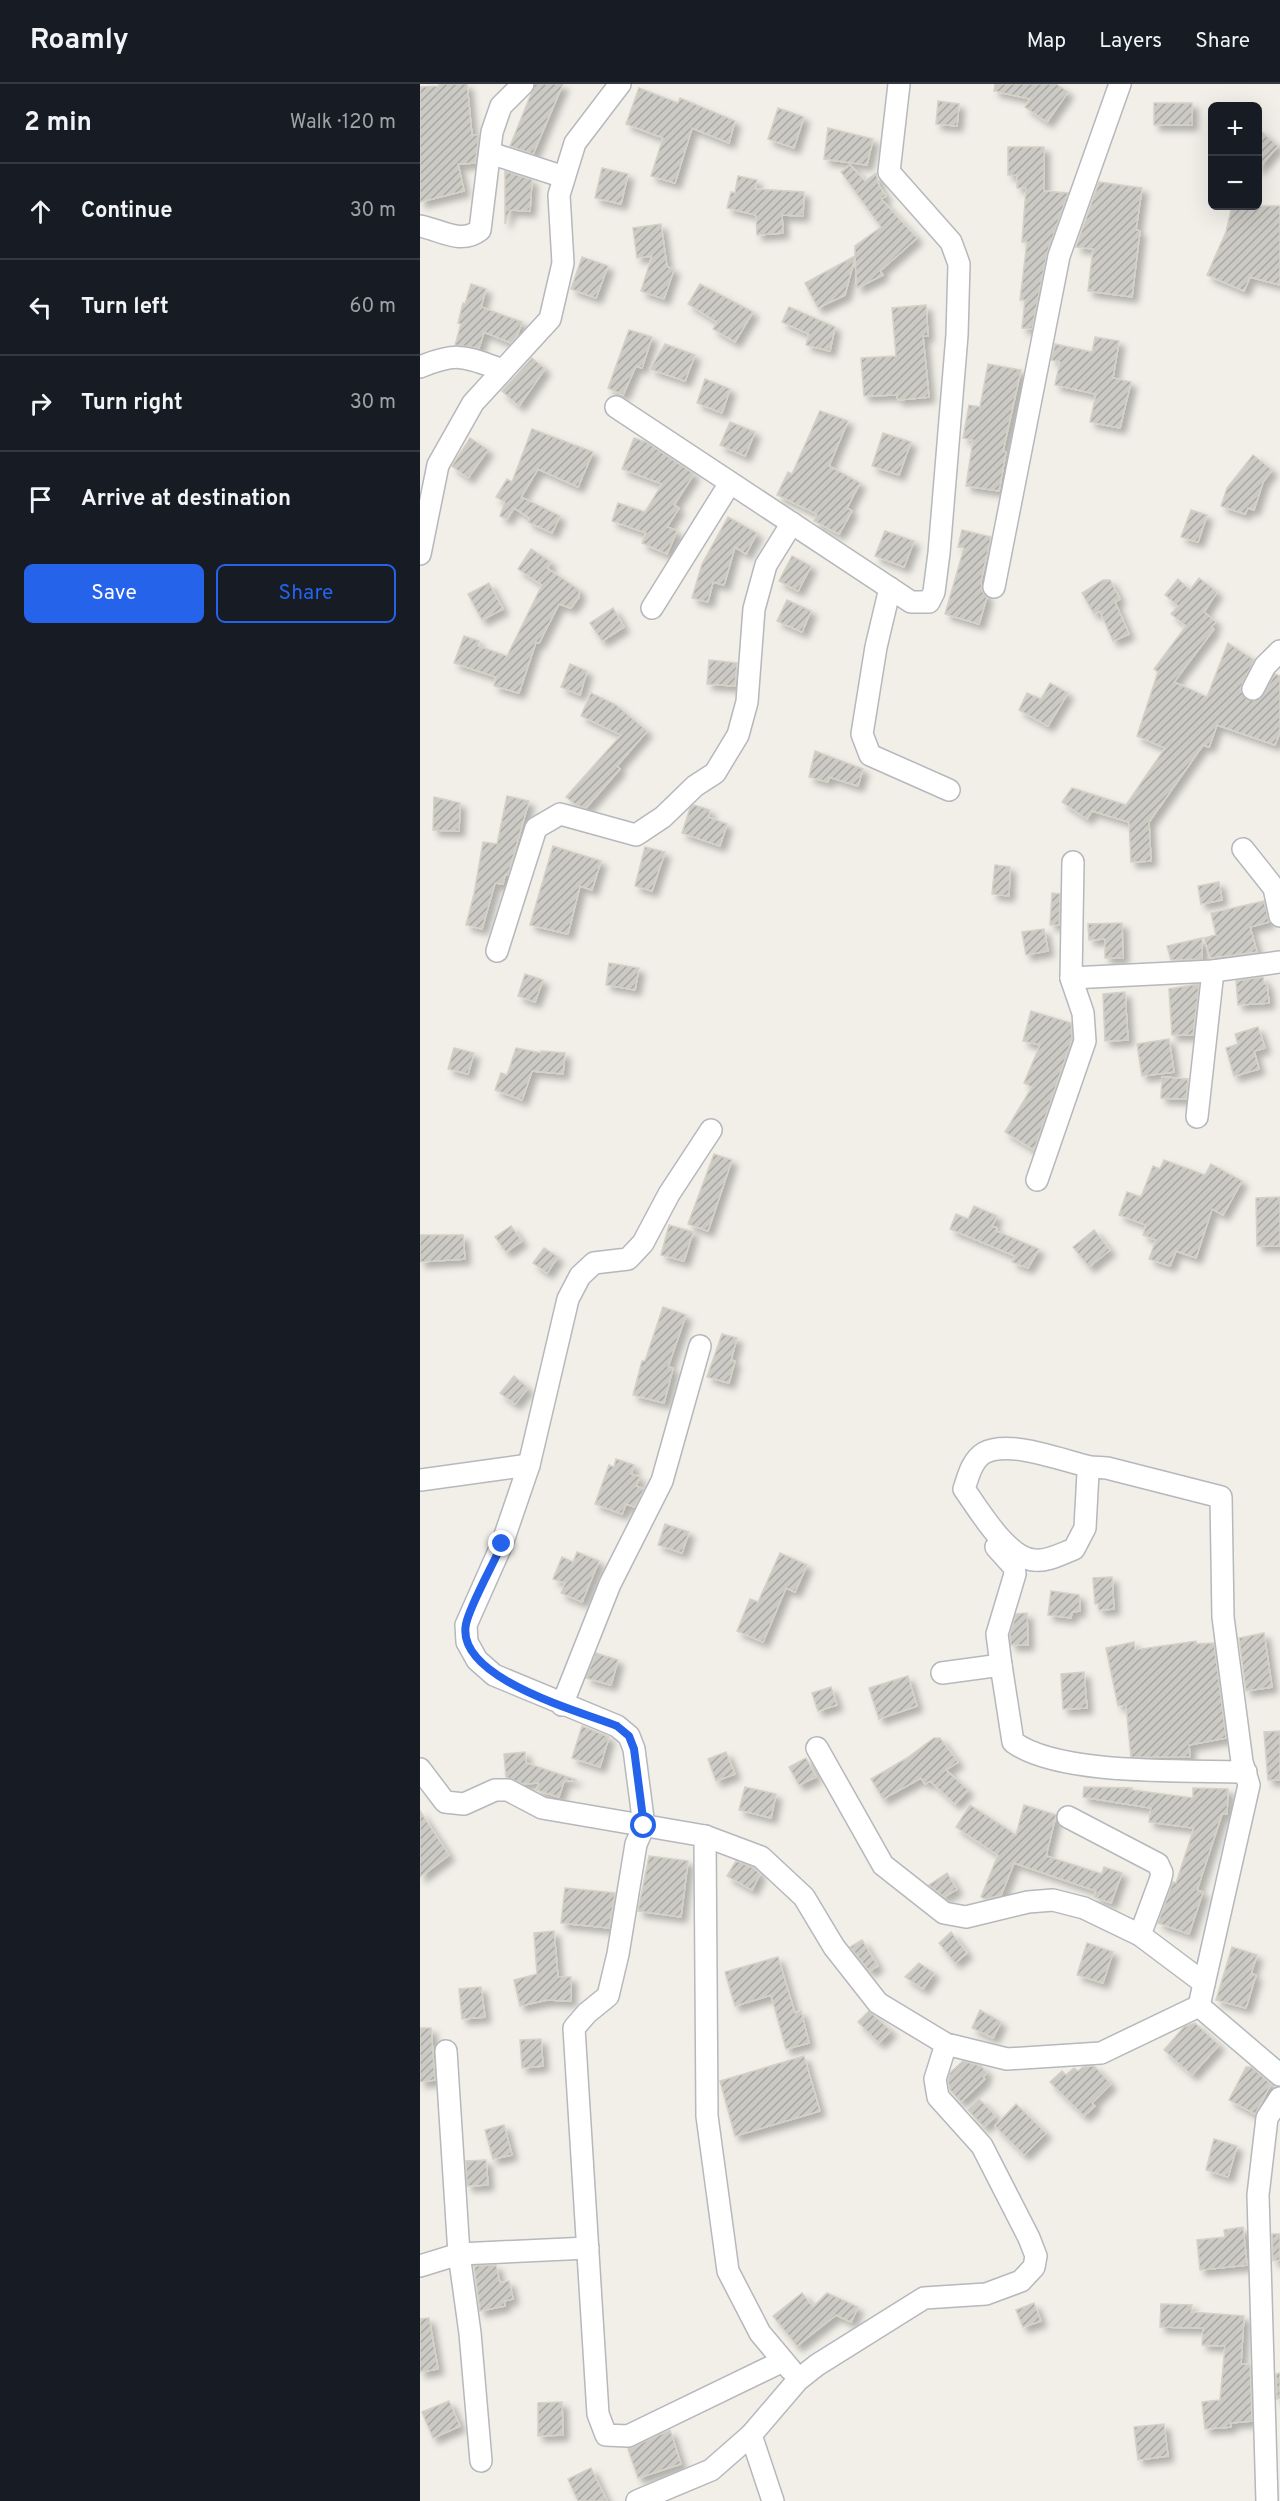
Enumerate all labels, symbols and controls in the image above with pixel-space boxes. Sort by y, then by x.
text: Roamly [30,23,129,59]
text: Map [1027,28,1066,55]
text: Layers [1099,28,1162,55]
text: Share [1195,28,1250,55]
map controls [1208,102,1262,210]
button: + [1208,102,1262,156]
text: 2 min [24,107,92,140]
text: Walk · 120 m [290,110,396,136]
button: − [1208,156,1262,210]
icon: ahead [24,195,57,228]
text: Continue [81,198,172,225]
text: 30 m [350,198,396,224]
icon: left [24,291,57,324]
text: Turn left [81,294,169,321]
text: 60 m [350,294,396,320]
icon: right [24,387,57,420]
text: Turn right [81,390,183,417]
text: 30 m [350,390,396,416]
icon: arrive [24,483,57,516]
text: Arrive at destination [81,486,291,513]
button: Save [24,564,204,623]
button: Share [216,564,396,623]
route end [488,1530,514,1556]
route start [630,1812,656,1838]

